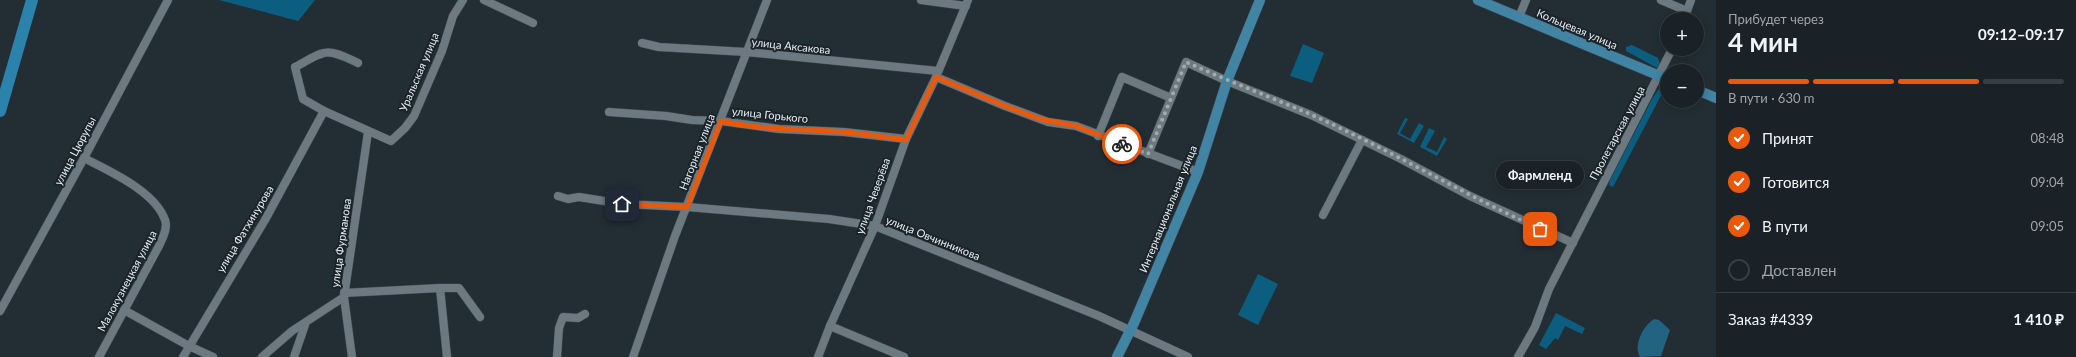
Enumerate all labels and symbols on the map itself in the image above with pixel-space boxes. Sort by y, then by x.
street label: Кольцевая улица [1535,6,1619,51]
street label: Уральская улица [396,31,441,113]
street label: улица Аксакова [751,35,831,56]
street label: Пролетарская улица [1586,84,1647,182]
street label: улица Горького [731,104,809,125]
street label: Нагорная улица [676,112,717,192]
street label: улица Цюрупы [51,114,98,187]
courier [1102,124,1142,164]
street label: Интернациональная улица [1136,143,1199,274]
street label: улица Чеверёва [853,156,892,236]
callout: Фармленд [1496,161,1584,189]
street label: улица Фатхинурова [213,183,276,275]
pin [605,187,639,221]
street label: улица Фурманова [328,198,353,288]
pin [1523,212,1557,246]
street label: улица Овчинникова [884,213,982,262]
street label: Малокузнецкая улица [94,228,159,334]

